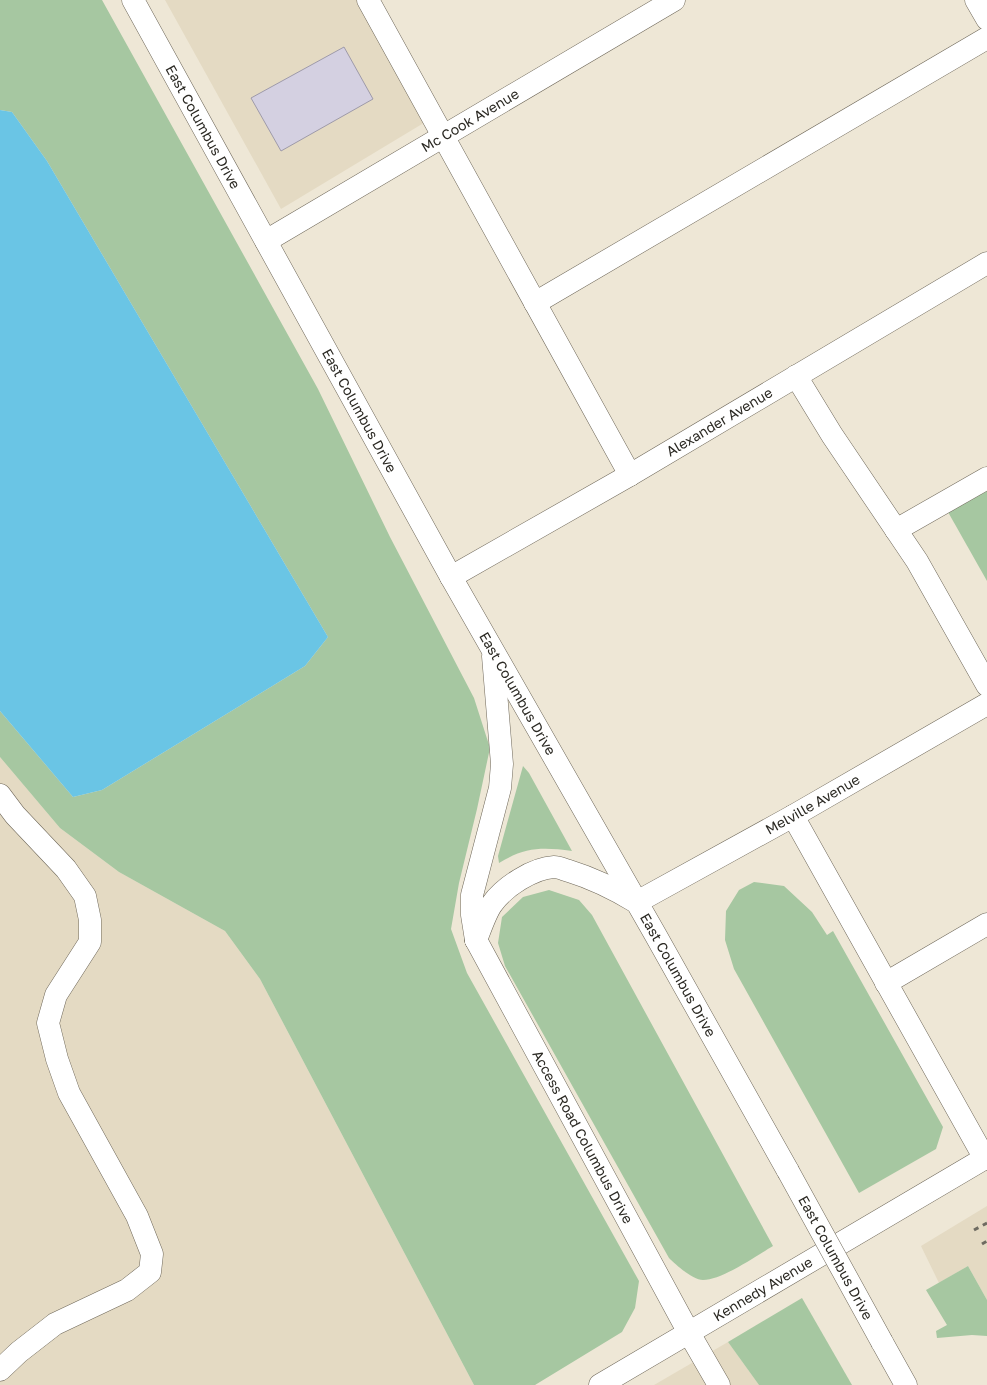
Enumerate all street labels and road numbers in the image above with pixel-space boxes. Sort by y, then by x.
street label: East Columbus Drive [162,62,244,192]
street label: Mc Cook Avenue [418,85,522,155]
street label: East Columbus Drive [319,346,401,475]
street label: Alexander Avenue [663,383,775,460]
street label: East Columbus Drive [476,629,560,758]
street label: Melville Avenue [762,770,863,838]
street label: East Columbus Drive [637,910,720,1039]
street label: Access Road Columbus Drive [529,1047,637,1226]
street label: East Columbus Drive [795,1193,877,1322]
street label: Kennedy Avenue [710,1253,815,1324]

